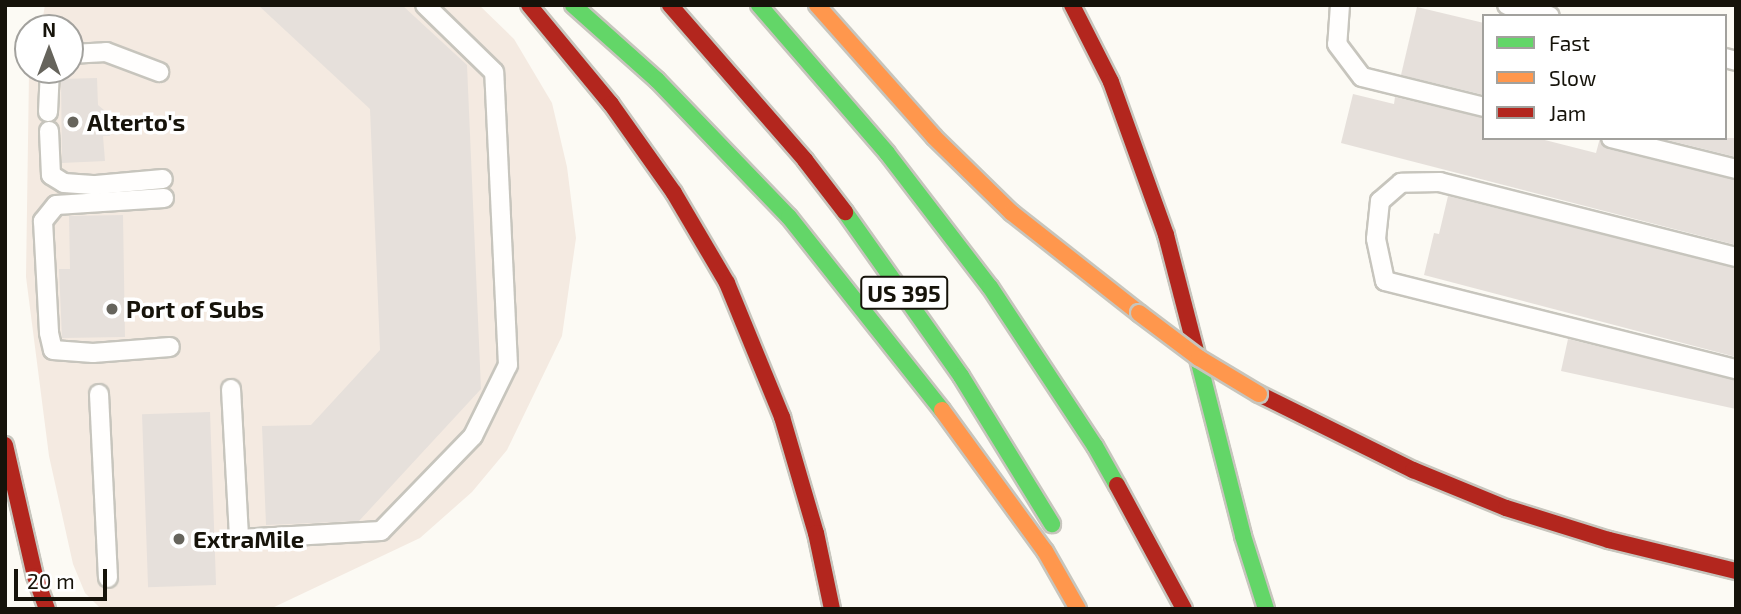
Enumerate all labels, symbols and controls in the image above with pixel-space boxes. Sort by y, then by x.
north arrow [14,14,84,84]
legend [1482,14,1727,140]
text: N [42,18,56,41]
text: Fast [1549,30,1590,55]
text: Slow [1549,65,1596,90]
text: Jam [1549,100,1586,125]
place label: Alterto's [87,108,185,136]
marker: Alterto's [65,114,81,130]
road number: US 395 [858,274,950,312]
place label: Port of Subs [126,295,264,323]
marker: Port of Subs [104,301,120,317]
place label: ExtraMile [193,525,304,553]
marker: ExtraMile [171,531,187,547]
scale bar [18,554,110,598]
text: 20 m [27,568,75,593]

